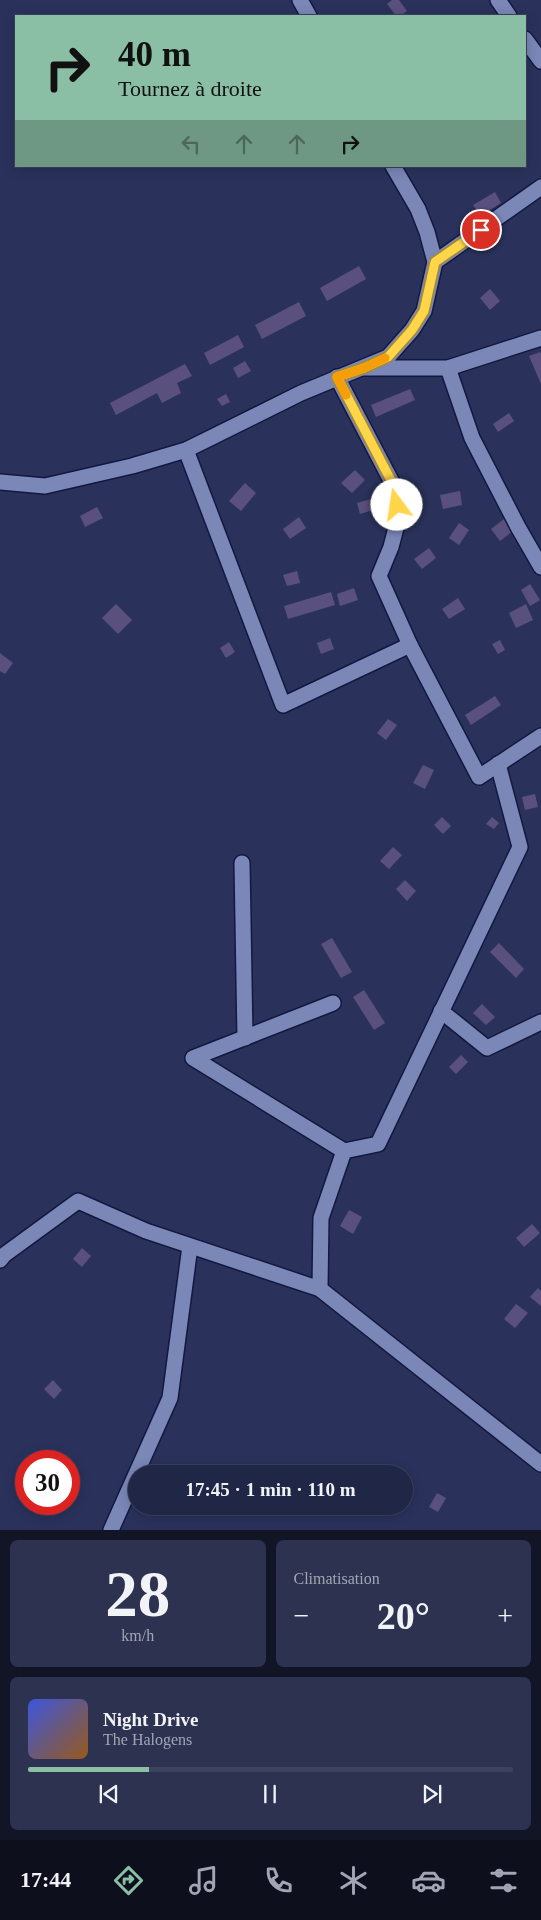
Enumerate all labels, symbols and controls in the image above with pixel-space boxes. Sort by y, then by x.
icon: right [35,35,100,100]
text: 40 m [118,35,191,74]
text: Tournez à droite [118,76,262,101]
icon: left [177,130,205,158]
icon: ahead [230,130,258,158]
icon: ahead [283,130,311,158]
icon: right [336,130,364,158]
pin [460,209,502,251]
icon: arrive [467,216,495,244]
position arrow [370,478,422,530]
speed limit sign: 30 [15,1450,80,1515]
text: 17:45 · 1 min · 110 m [186,1479,355,1500]
text: 28 [105,1558,170,1630]
text: Climatisation [294,1570,380,1587]
text: 20° [377,1595,430,1637]
text: − [294,1600,309,1631]
text: + [497,1600,513,1631]
text: km/h [121,1627,154,1644]
text: Night Drive [103,1709,199,1730]
text: The Halogens [103,1731,192,1748]
icon: previous [95,1780,123,1808]
icon: pause [256,1780,284,1808]
icon: next [418,1780,446,1808]
icon: directions [111,1863,146,1898]
icon: music [186,1863,221,1898]
icon: phone [261,1863,296,1898]
icon: climate [336,1863,371,1898]
icon: car [411,1863,446,1898]
icon: filters [486,1863,521,1898]
text: 17:44 [20,1867,71,1892]

